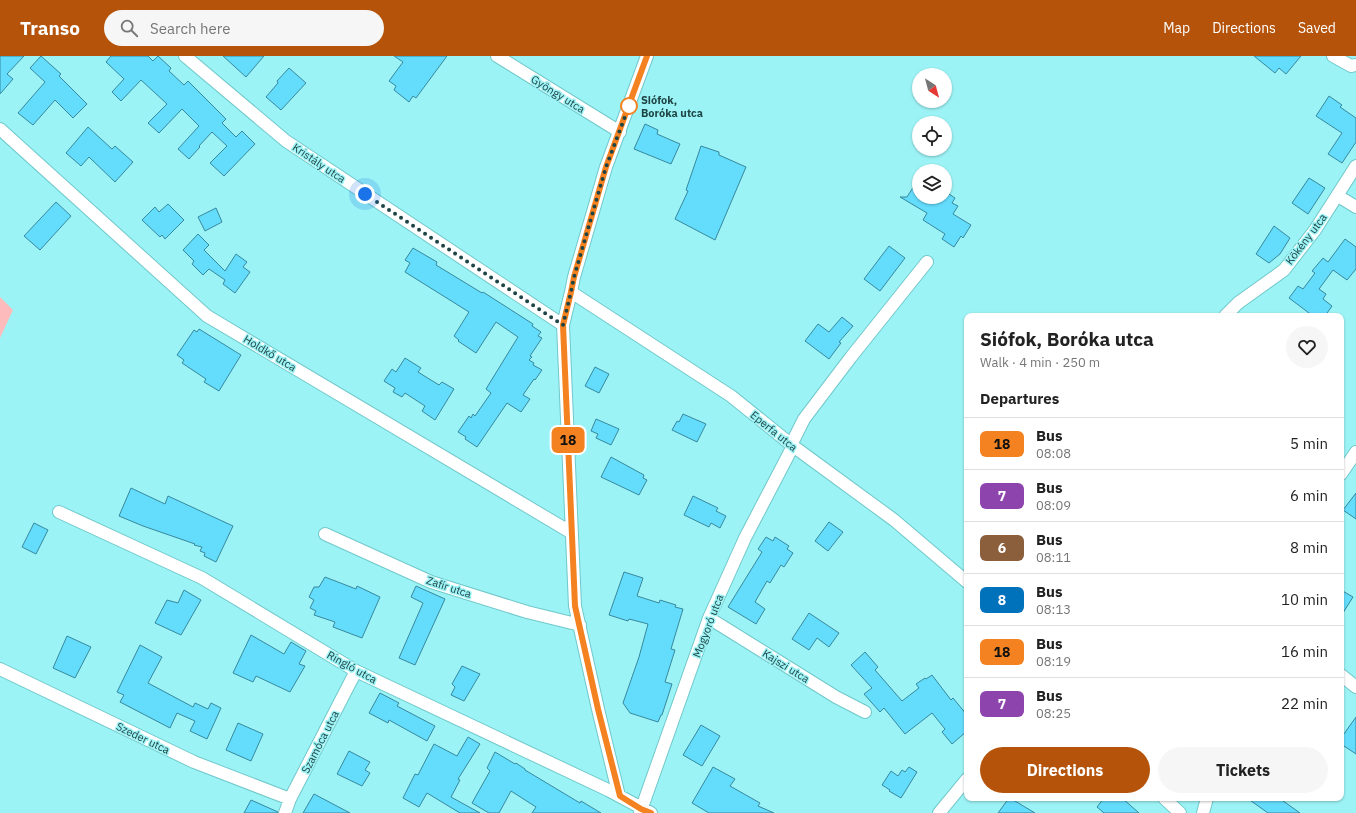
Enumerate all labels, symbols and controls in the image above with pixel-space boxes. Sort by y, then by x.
search box [104,10,384,46]
text: Transo [20,16,80,40]
icon: search [118,17,140,39]
text: Search here [150,19,231,38]
text: Map [1163,19,1190,37]
text: Directions [1212,19,1276,37]
text: Saved [1298,19,1336,37]
north arrow [912,68,952,108]
map controls [912,68,952,204]
street label: Gyöngy utca [528,72,588,116]
place label: Siófok, Boróka utca [641,93,703,120]
marker: Siófok, Boróka utca [620,97,638,115]
button: locate [912,116,952,156]
street label: Kristály utca [290,140,348,186]
button: layers [912,164,952,204]
your location [355,184,375,204]
street label: Kökény utca [1282,211,1330,267]
button: heart [1286,326,1328,368]
text: Siófok, Boróka utca [980,327,1154,351]
street label: Holdkő utca [241,332,299,374]
text: Walk · 4 min · 250 m [980,354,1100,371]
text: Departures [980,389,1059,408]
street label: Eperfa utca [748,408,800,454]
text: Bus [1036,426,1063,445]
line badge: 18 [550,427,586,453]
text: 18 [560,431,576,449]
text: 5 min [1290,434,1328,453]
text: 18 [994,435,1010,453]
text: 08:08 [1036,445,1071,462]
text: Bus [1036,478,1063,497]
text: 6 min [1290,486,1328,505]
text: 7 [998,487,1006,505]
text: 08:09 [1036,497,1071,514]
text: Bus [1036,530,1063,549]
text: 8 min [1290,538,1328,557]
text: 6 [998,539,1006,557]
text: 08:11 [1036,549,1071,566]
street label: Zafír utca [425,573,473,601]
text: Bus [1036,582,1063,601]
text: 10 min [1281,590,1328,609]
text: 8 [998,591,1006,609]
street label: Mogyoró utca [690,592,727,660]
text: 08:13 [1036,601,1071,618]
text: Bus [1036,634,1063,653]
text: 16 min [1281,642,1328,661]
text: 18 [994,643,1010,661]
street label: Kajszi utca [760,646,812,686]
street label: Ringló utca [325,648,380,687]
text: 08:19 [1036,653,1071,670]
text: Bus [1036,686,1063,705]
text: 22 min [1281,694,1328,713]
text: 7 [998,695,1006,713]
text: 08:25 [1036,705,1071,722]
street label: Szamóca utca [298,708,342,776]
street label: Szeder utca [114,719,172,757]
button: Directions [980,747,1150,793]
button: Tickets [1158,747,1328,793]

